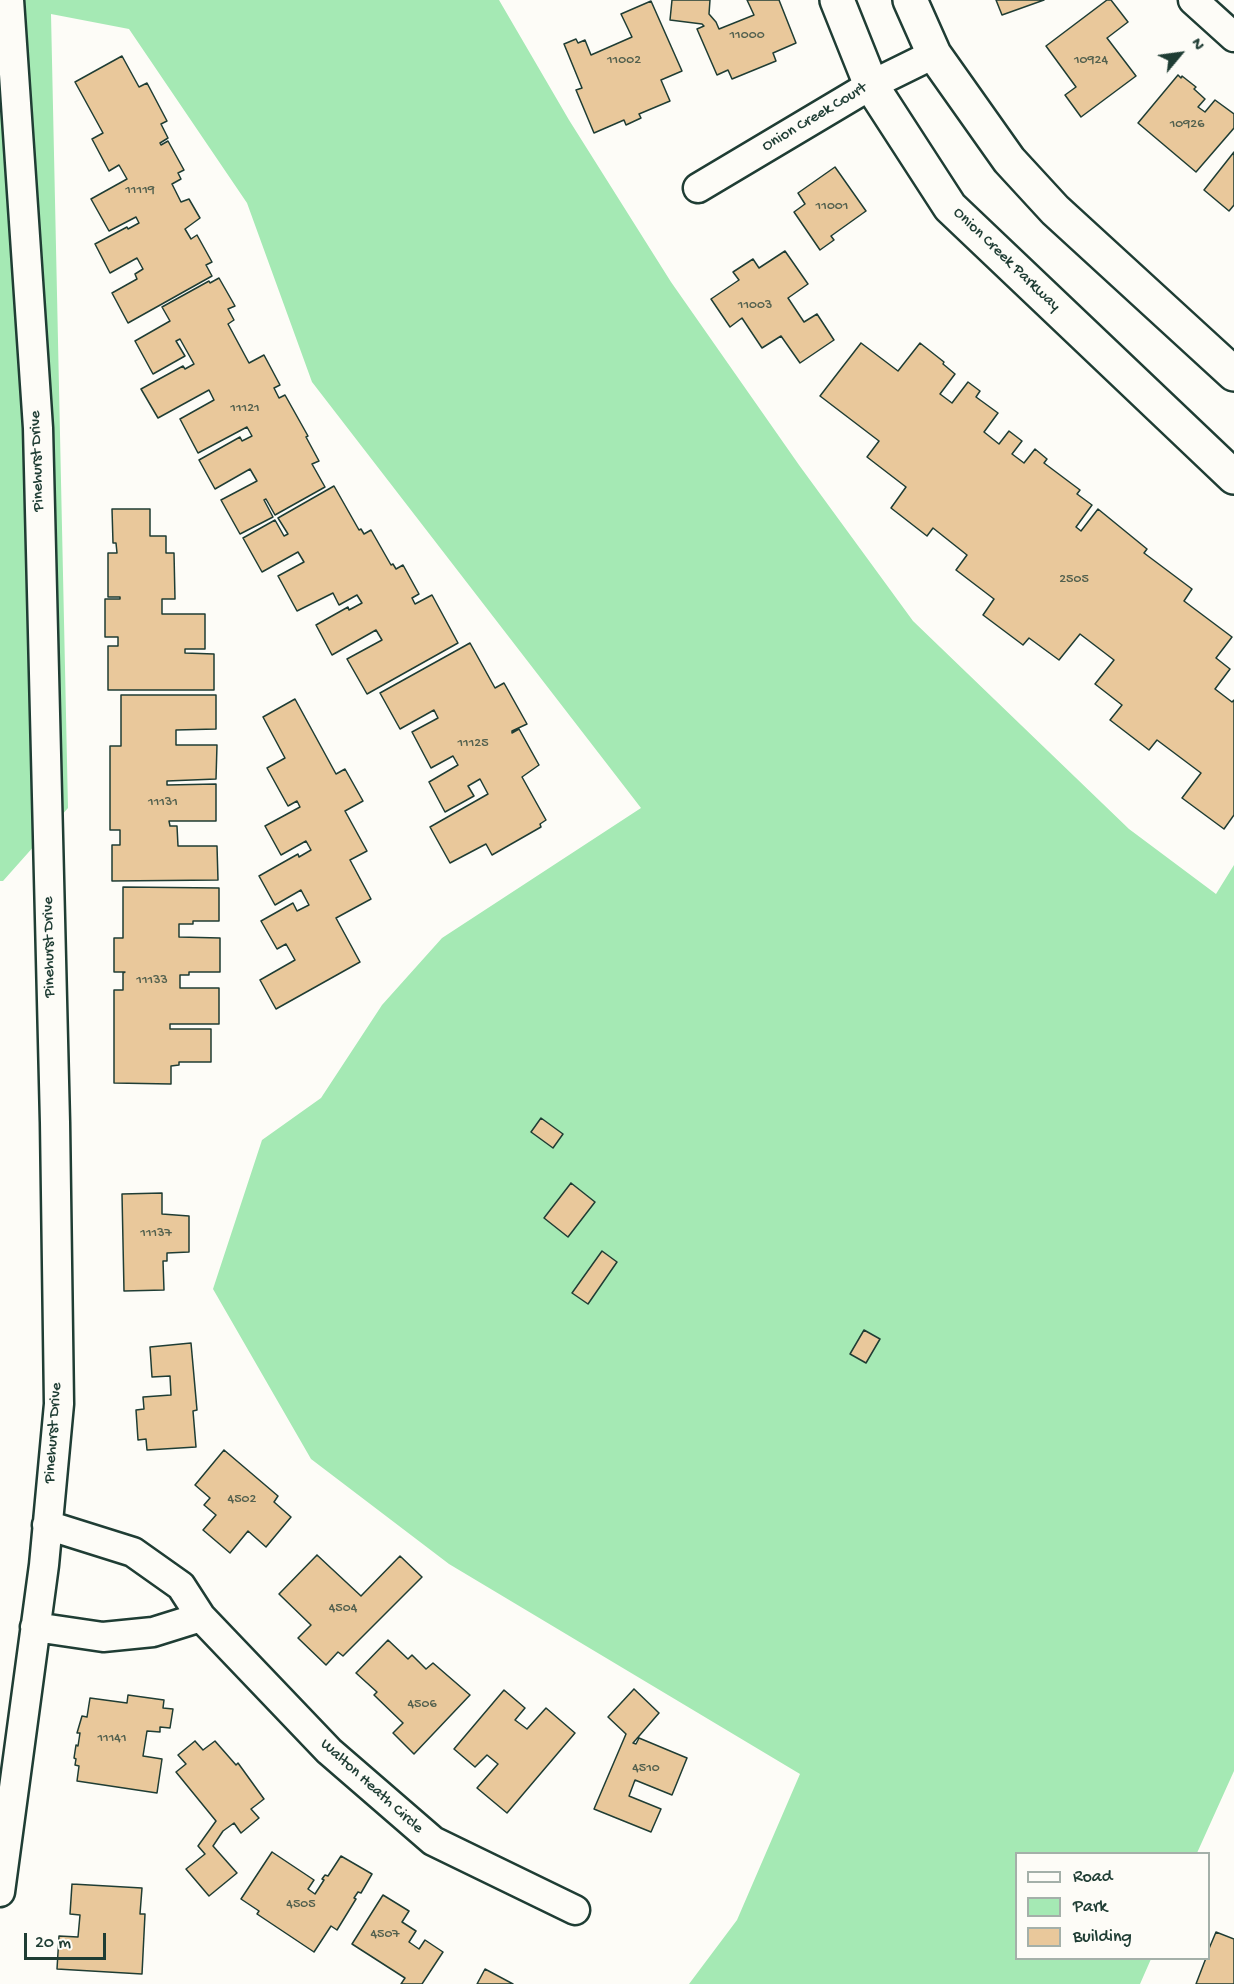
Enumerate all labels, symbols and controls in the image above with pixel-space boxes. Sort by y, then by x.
north arrow [1150,24,1210,84]
house number: 11000 [729,28,765,44]
text: N [1185,36,1207,54]
house number: 11002 [607,53,641,69]
house number: 10924 [1074,53,1108,69]
street label: Onion Creek Court [759,79,871,157]
house number: 10926 [1170,117,1204,133]
house number: 11119 [125,183,155,199]
house number: 11001 [816,199,848,215]
street label: Onion Creek Parkway [948,204,1064,316]
house number: 11003 [738,298,772,314]
house number: 11121 [230,401,260,417]
street label: Pinehurst Drive [27,410,49,512]
house number: 2505 [1059,572,1089,588]
house number: 11125 [457,736,489,752]
house number: 11131 [148,795,178,811]
street label: Pinehurst Drive [40,896,60,998]
house number: 11133 [136,973,168,989]
house number: 11137 [140,1226,172,1242]
street label: Pinehurst Drive [41,1382,67,1484]
house number: 4502 [228,1492,256,1508]
house number: 4504 [329,1601,357,1617]
house number: 4506 [407,1697,437,1713]
house number: 11141 [97,1731,127,1747]
street label: Walton Heath Circle [315,1736,427,1838]
house number: 4510 [632,1761,660,1777]
legend [1015,1852,1210,1960]
text: Road [1073,1867,1112,1888]
house number: 4505 [286,1897,316,1913]
text: Park [1073,1897,1107,1918]
scale bar [27,1921,110,1959]
house number: 4507 [370,1927,400,1943]
text: Building [1073,1927,1132,1948]
text: 20 m [35,1933,71,1954]

